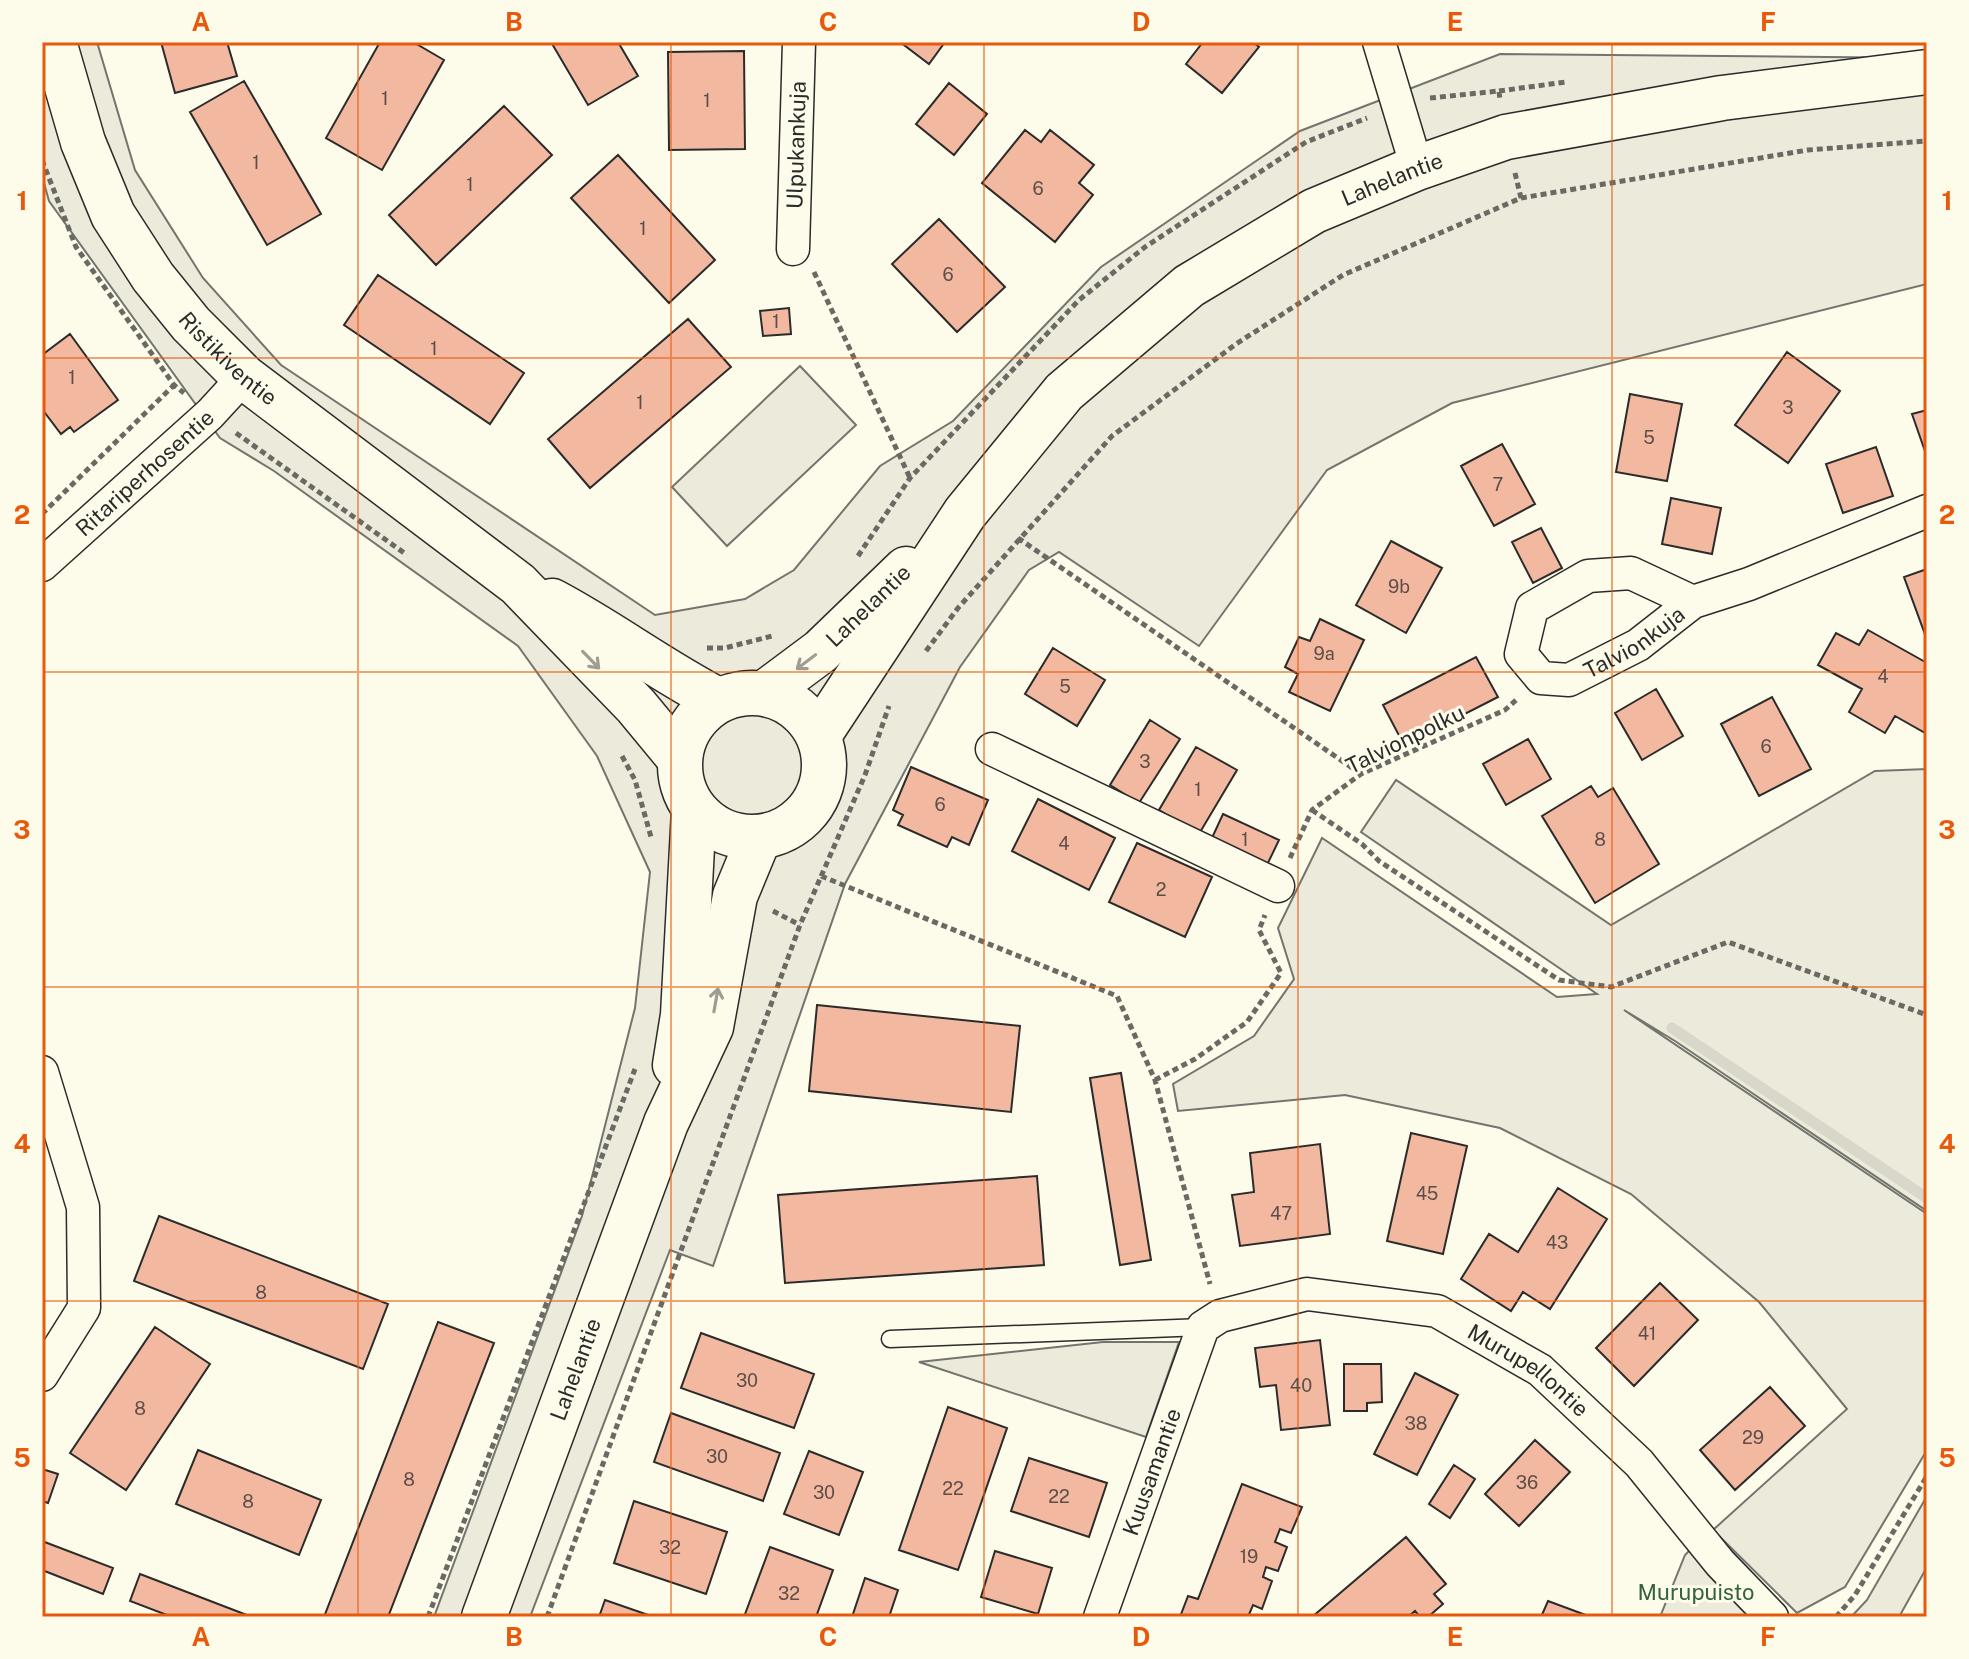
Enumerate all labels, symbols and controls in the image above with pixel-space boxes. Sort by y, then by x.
text: A [192,6,211,37]
text: B [505,6,523,37]
text: C [819,6,837,37]
text: D [1132,6,1150,37]
text: E [1447,6,1463,37]
text: F [1760,6,1776,37]
street label: Ulpukankuja [781,81,811,209]
house number: 1 [381,88,389,109]
house number: 1 [703,90,711,111]
street label: Lahelantie [1337,147,1446,211]
house number: 1 [252,152,260,173]
house number: 1 [466,174,474,195]
house number: 6 [1032,178,1044,199]
text: 1 [16,185,28,216]
text: 1 [1941,185,1953,216]
house number: 1 [639,218,647,239]
house number: 6 [942,264,954,285]
street label: Ristikiventie [173,307,282,410]
house number: 1 [772,311,780,332]
house number: 1 [430,338,438,359]
house number: 1 [68,367,76,388]
house number: 1 [636,392,644,413]
house number: 3 [1782,397,1794,418]
street label: Ritariperhosentie [70,404,219,541]
house number: 5 [1643,427,1655,448]
house number: 7 [1493,474,1503,495]
text: 2 [14,499,30,530]
text: 2 [1939,499,1955,530]
street label: Lahelantie [820,559,916,652]
house number: 9b [1388,576,1410,597]
street label: Talvionkuja [1579,601,1690,683]
house number: 9a [1313,643,1335,664]
one-way arrow [582,650,601,670]
one-way arrow [796,653,817,670]
house number: 4 [1877,666,1889,687]
house number: 5 [1059,676,1071,697]
street label: Talvionpolku [1341,699,1469,779]
house number: 6 [1760,736,1772,757]
house number: 3 [1139,751,1151,772]
house number: 1 [1194,779,1202,800]
house number: 6 [934,794,946,815]
text: 3 [13,814,31,845]
text: 3 [1938,814,1956,845]
house number: 1 [1241,829,1249,850]
house number: 8 [1594,829,1606,850]
house number: 4 [1058,833,1070,854]
house number: 2 [1156,879,1166,900]
one-way arrow [709,987,724,1013]
text: 4 [13,1128,31,1159]
text: 4 [1938,1128,1956,1159]
house number: 45 [1416,1183,1438,1204]
house number: 47 [1270,1203,1292,1224]
house number: 43 [1546,1232,1568,1253]
house number: 8 [255,1282,267,1303]
street label: Lahelantie [545,1315,606,1424]
street label: Murupellontie [1463,1318,1594,1422]
house number: 41 [1638,1323,1656,1344]
house number: 30 [736,1370,758,1391]
house number: 40 [1290,1375,1312,1396]
house number: 8 [134,1398,146,1419]
street label: Kuusamantie [1117,1405,1186,1539]
house number: 38 [1405,1413,1427,1434]
house number: 29 [1742,1427,1764,1448]
text: 5 [13,1442,31,1473]
text: 5 [1938,1442,1956,1473]
house number: 30 [706,1446,728,1467]
house number: 8 [403,1469,415,1490]
house number: 36 [1516,1472,1538,1493]
house number: 22 [942,1478,964,1499]
house number: 30 [813,1482,835,1503]
house number: 22 [1048,1486,1070,1507]
house number: 8 [242,1491,254,1512]
house number: 32 [659,1537,681,1558]
house number: 19 [1240,1546,1258,1567]
park label: Murupuisto [1638,1579,1754,1605]
house number: 32 [778,1583,800,1604]
text: A [192,1621,211,1652]
text: B [505,1621,523,1652]
text: C [819,1621,837,1652]
text: D [1132,1621,1150,1652]
text: E [1447,1621,1463,1652]
text: F [1760,1621,1776,1652]

